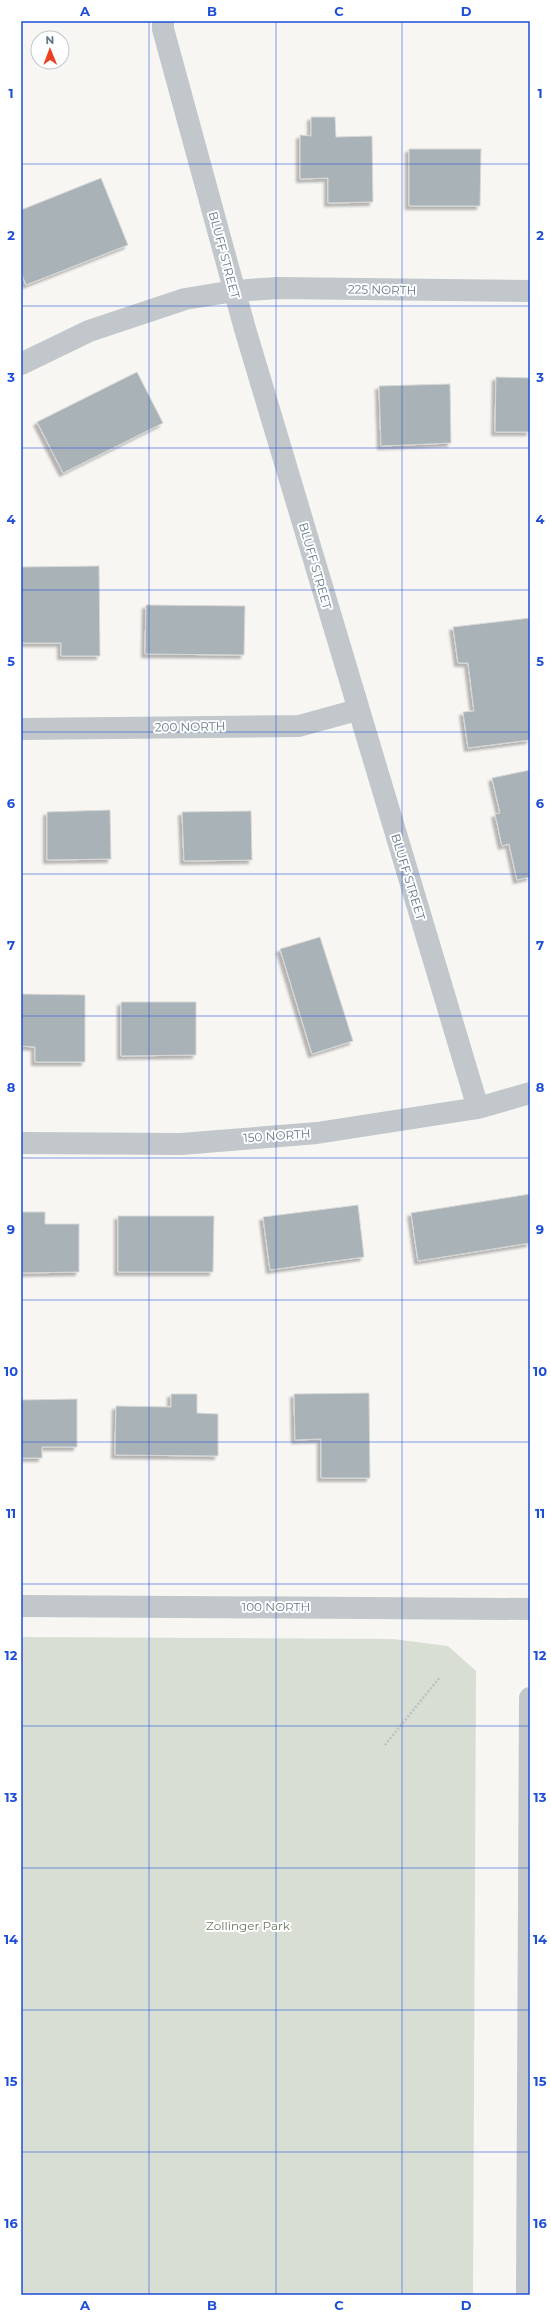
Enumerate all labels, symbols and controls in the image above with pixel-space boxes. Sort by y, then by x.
text: A [79,3,91,19]
text: B [207,3,217,19]
text: C [334,3,344,19]
text: D [461,3,472,19]
north arrow [30,30,70,70]
text: N [45,33,54,47]
text: 1 [8,85,14,101]
text: 1 [537,85,543,101]
street label: BLUFF STREET [206,210,243,300]
text: 2 [7,227,15,243]
text: 2 [536,227,544,243]
street label: 225 NORTH [348,281,416,298]
text: 3 [6,369,15,385]
text: 3 [535,369,544,385]
text: 4 [7,511,16,527]
text: 4 [536,511,545,527]
street label: BLUFF STREET [296,521,335,611]
text: 5 [7,653,15,669]
text: 5 [536,653,544,669]
street label: 200 NORTH [154,718,226,735]
text: 6 [7,795,16,811]
text: 6 [536,795,545,811]
street label: BLUFF STREET [388,832,429,922]
text: 7 [7,937,15,953]
text: 7 [536,937,544,953]
text: 8 [7,1079,16,1095]
text: 8 [536,1079,545,1095]
street label: 150 NORTH [243,1126,311,1145]
text: 9 [7,1221,15,1237]
text: 9 [536,1221,544,1237]
text: 10 [4,1363,18,1379]
text: 10 [533,1363,547,1379]
text: 11 [6,1505,16,1521]
text: 11 [535,1505,545,1521]
street label: 100 NORTH [242,1599,310,1614]
text: 12 [5,1647,18,1663]
text: 12 [534,1647,547,1663]
text: 13 [5,1789,18,1805]
text: 13 [534,1789,547,1805]
park label: Zollinger Park [206,1918,291,1933]
text: 14 [4,1931,18,1947]
text: 14 [533,1931,547,1947]
text: 15 [5,2073,18,2089]
text: 15 [534,2073,547,2089]
text: 16 [4,2215,18,2231]
text: 16 [533,2215,547,2231]
text: A [79,2297,91,2313]
text: B [207,2297,217,2313]
text: C [334,2297,344,2313]
text: D [461,2297,472,2313]

